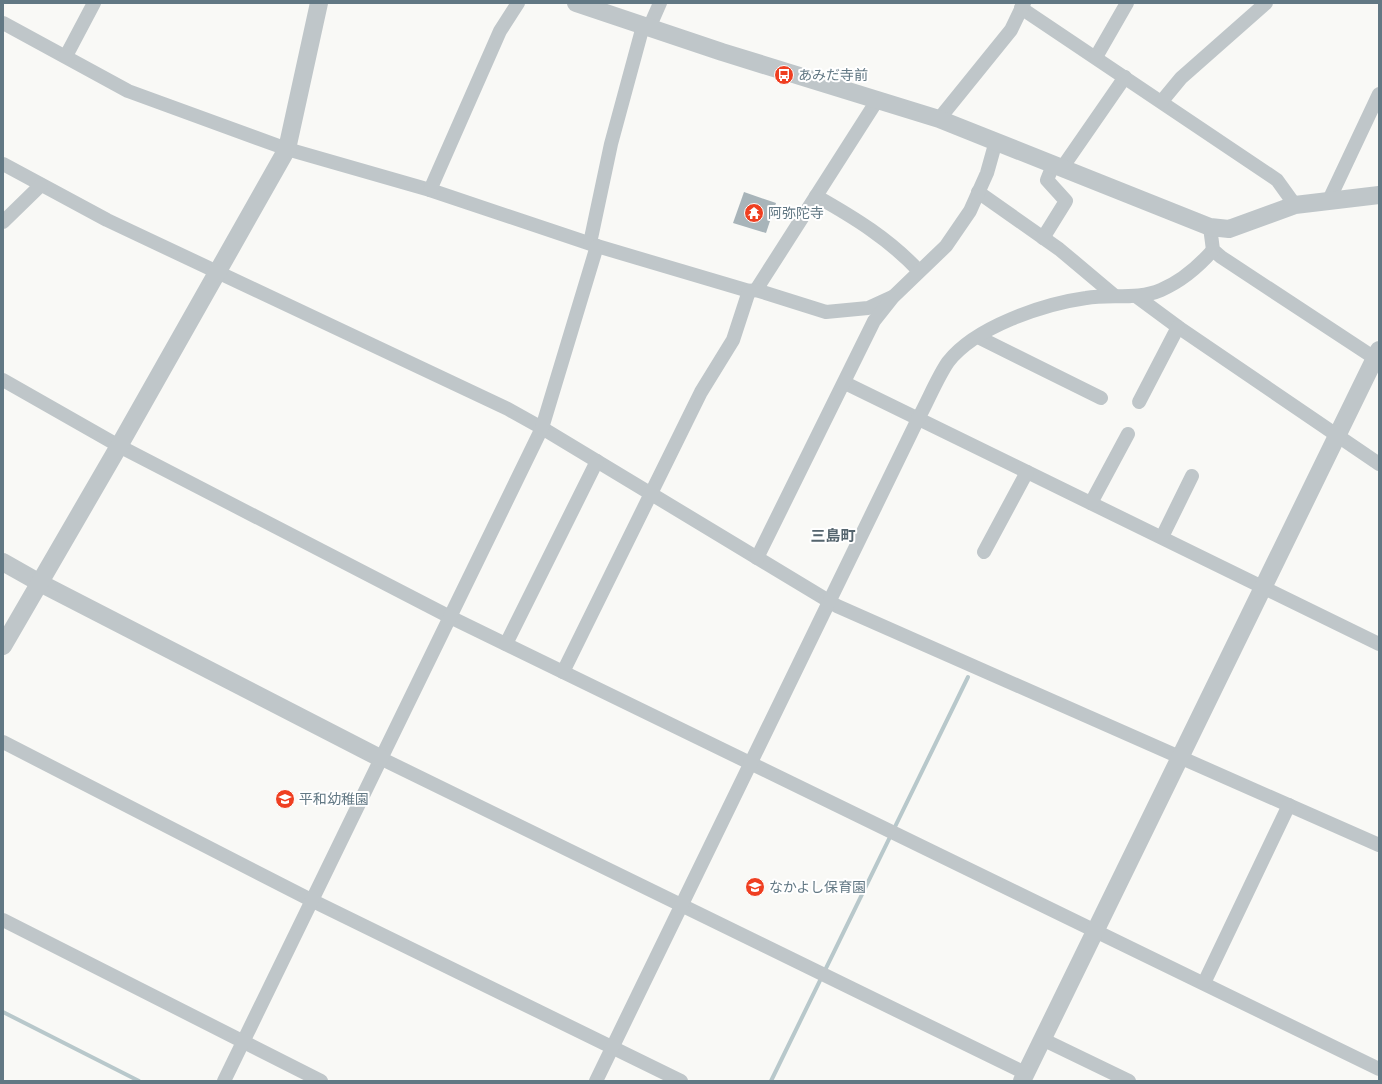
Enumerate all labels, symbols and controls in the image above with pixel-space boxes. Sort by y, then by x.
bus stop icon: あみだ寺前 [773,64,795,86]
place label: あみだ寺前 [798,65,868,85]
temple icon: 阿弥陀寺 [743,202,765,224]
place label: 阿弥陀寺 [768,203,824,223]
district label: 三島町 [810,525,856,547]
school or university icon: 平和幼稚園 [274,788,296,810]
place label: 平和幼稚園 [299,789,369,809]
school or university icon: なかよし保育園 [744,876,766,898]
place label: なかよし保育園 [769,877,866,897]

